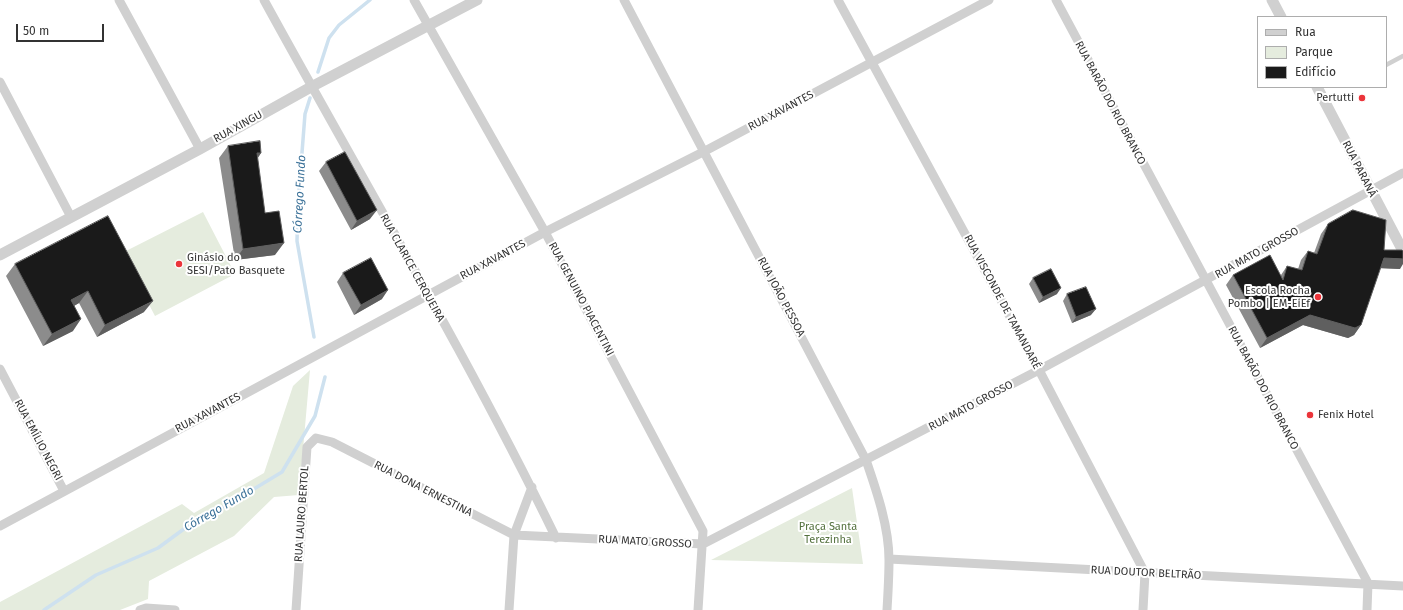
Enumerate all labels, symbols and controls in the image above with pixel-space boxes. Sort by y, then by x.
scale bar [18,16,106,42]
legend [1257,16,1387,88]
text: 50 m [23,24,49,38]
text: Rua [1295,25,1316,39]
street label: RUA BARÃO DO RIO BRANCO [1072,39,1148,167]
text: Parque [1295,45,1333,59]
text: Edifício [1295,65,1336,79]
street label: RUA XAVANTES [746,88,816,134]
place label: Pertutti [1316,91,1354,105]
marker: Pertutti [1357,93,1367,103]
street label: RUA XINGU [211,108,265,146]
street label: RUA PARANÁ [1339,138,1379,200]
water label: Córrego Fundo [291,154,309,234]
street label: RUA CLARICE CERQUEIRA [377,212,447,324]
street label: RUA MATO GROSSO [1213,225,1301,281]
street label: RUA VISCONDE DE TAMANDARÉ [961,232,1043,372]
street label: RUA XAVANTES [458,237,528,283]
street label: RUA GENUINO PIACENTINI [545,240,617,358]
place label: Ginásio do SESI/Pato Basquete [187,251,285,277]
street label: RUA JOÃO PESSOA [754,255,808,339]
marker: Ginásio do SESI/Pato Basquete [174,259,184,269]
place label: Escola Rocha Pombo | EM-EiEf [1228,284,1310,310]
marker: Escola Rocha Pombo | EM-EiEf [1313,292,1323,302]
street label: RUA BARÃO DO RIO BRANCO [1225,324,1301,452]
street label: RUA MATO GROSSO [927,378,1015,434]
street label: RUA XAVANTES [173,390,243,436]
street label: RUA EMÍLIO NEGRI [11,397,65,483]
place label: Fenix Hotel [1318,408,1374,422]
marker: Fenix Hotel [1305,410,1315,420]
street label: RUA DONA ERNESTINA [372,458,474,520]
street label: RUA LAURO BERTOL [292,465,312,563]
water label: Córrego Fundo [181,483,257,535]
park label: Praça Santa Terezinha [799,520,857,546]
street label: RUA MATO GROSSO [598,533,692,551]
street label: RUA DOUTOR BELTRÃO [1090,564,1202,582]

